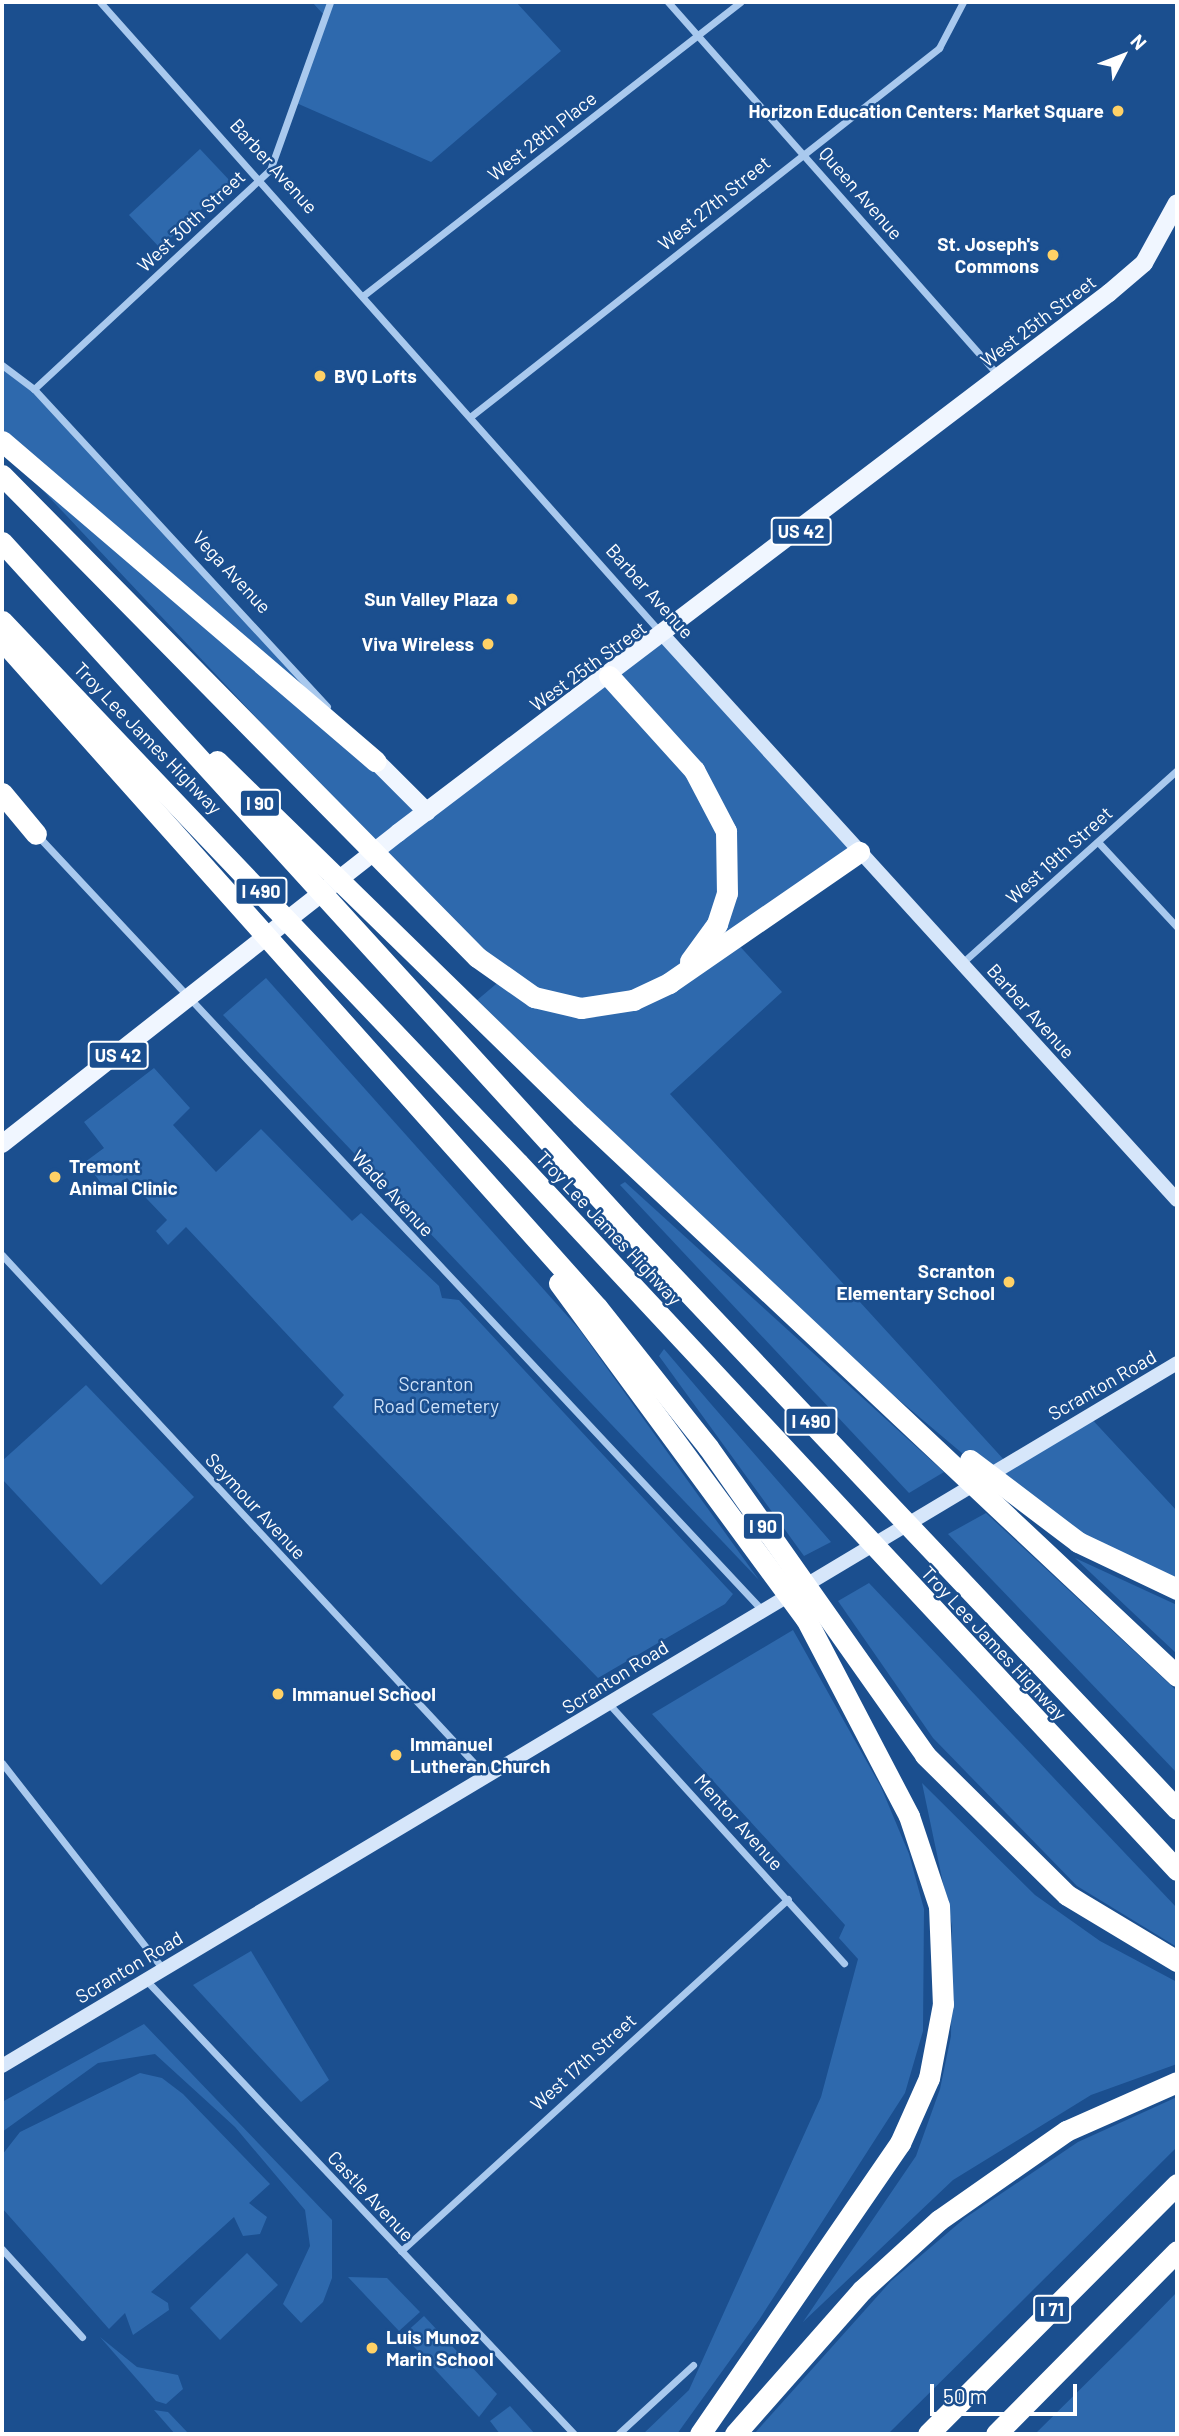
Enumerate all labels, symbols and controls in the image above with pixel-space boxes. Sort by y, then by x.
north arrow [1088,21,1158,91]
text: N [1126,29,1152,54]
street label: West 28th Place [483,86,601,186]
place label: Horizon Education Centers: Market Square [748,100,1104,122]
marker: Horizon Education Centers: Market Square [1110,103,1126,119]
street label: Barber Avenue [225,114,323,218]
street label: Queen Avenue [814,142,908,244]
street label: West 27th Street [653,151,775,255]
street label: West 30th Street [132,165,250,277]
place label: St. Joseph's Commons [937,233,1039,277]
marker: St. Joseph's Commons [1045,247,1061,263]
street label: West 25th Street [976,270,1100,372]
place label: BVQ Lofts [334,365,417,387]
marker: BVQ Lofts [312,368,328,384]
road number: US 42 [770,516,832,546]
street label: Vega Avenue [188,526,276,618]
street label: Barber Avenue [601,539,699,643]
place label: Sun Valley Plaza [364,588,498,610]
marker: Sun Valley Plaza [504,591,520,607]
street label: West 25th Street [525,616,651,716]
place label: Viva Wireless [361,633,474,655]
marker: Viva Wireless [480,636,496,652]
street label: Troy Lee James Highway [69,657,227,819]
road number: I 90 [237,788,283,818]
street label: West 19th Street [1001,801,1117,909]
road number: I 490 [233,876,289,906]
street label: Barber Avenue [982,959,1080,1063]
road number: US 42 [86,1040,150,1070]
street label: Wade Avenue [347,1145,439,1241]
street label: Troy Lee James Highway [532,1146,686,1310]
place label: Tremont Animal Clinic [69,1155,178,1199]
marker: Tremont Animal Clinic [47,1169,63,1185]
place label: Scranton Elementary School [837,1260,995,1304]
marker: Scranton Elementary School [1001,1274,1017,1290]
street label: Scranton Road [1044,1345,1160,1425]
park label: Scranton Road Cemetery [373,1373,499,1417]
road number: I 490 [783,1406,839,1436]
street label: Seymour Avenue [201,1448,311,1564]
road number: I 90 [740,1512,786,1540]
street label: Troy Lee James Highway [917,1561,1071,1725]
street label: Scranton Road [558,1635,672,1719]
place label: Immanuel School [292,1683,436,1705]
marker: Immanuel School [270,1686,286,1702]
place label: Immanuel Lutheran Church [410,1733,550,1777]
marker: Immanuel Lutheran Church [388,1747,404,1763]
street label: Mentor Avenue [690,1769,788,1875]
street label: Scranton Road [71,1926,187,2008]
street label: West 17th Street [526,2009,640,2115]
street label: Castle Avenue [323,2146,419,2246]
road number: I 71 [1033,2294,1071,2323]
place label: Luis Munoz Marin School [386,2326,494,2370]
marker: Luis Munoz Marin School [364,2340,380,2356]
scale bar [934,2370,1081,2414]
text: 50 m [943,2383,987,2408]

